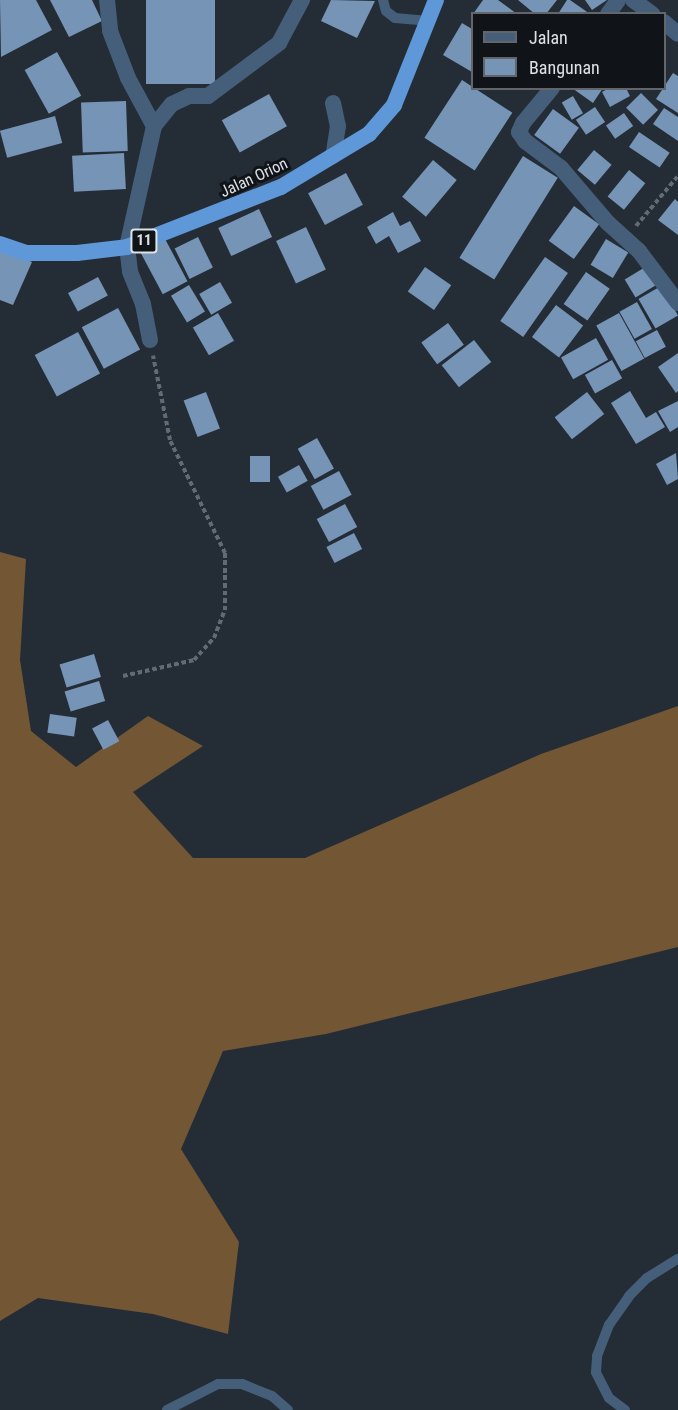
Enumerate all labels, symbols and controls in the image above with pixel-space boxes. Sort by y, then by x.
legend [471,12,666,90]
text: Jalan [529,27,568,48]
text: Bangunan [529,57,600,78]
street label: Jalan Orion [217,154,291,202]
road number: 11 [129,229,159,253]

